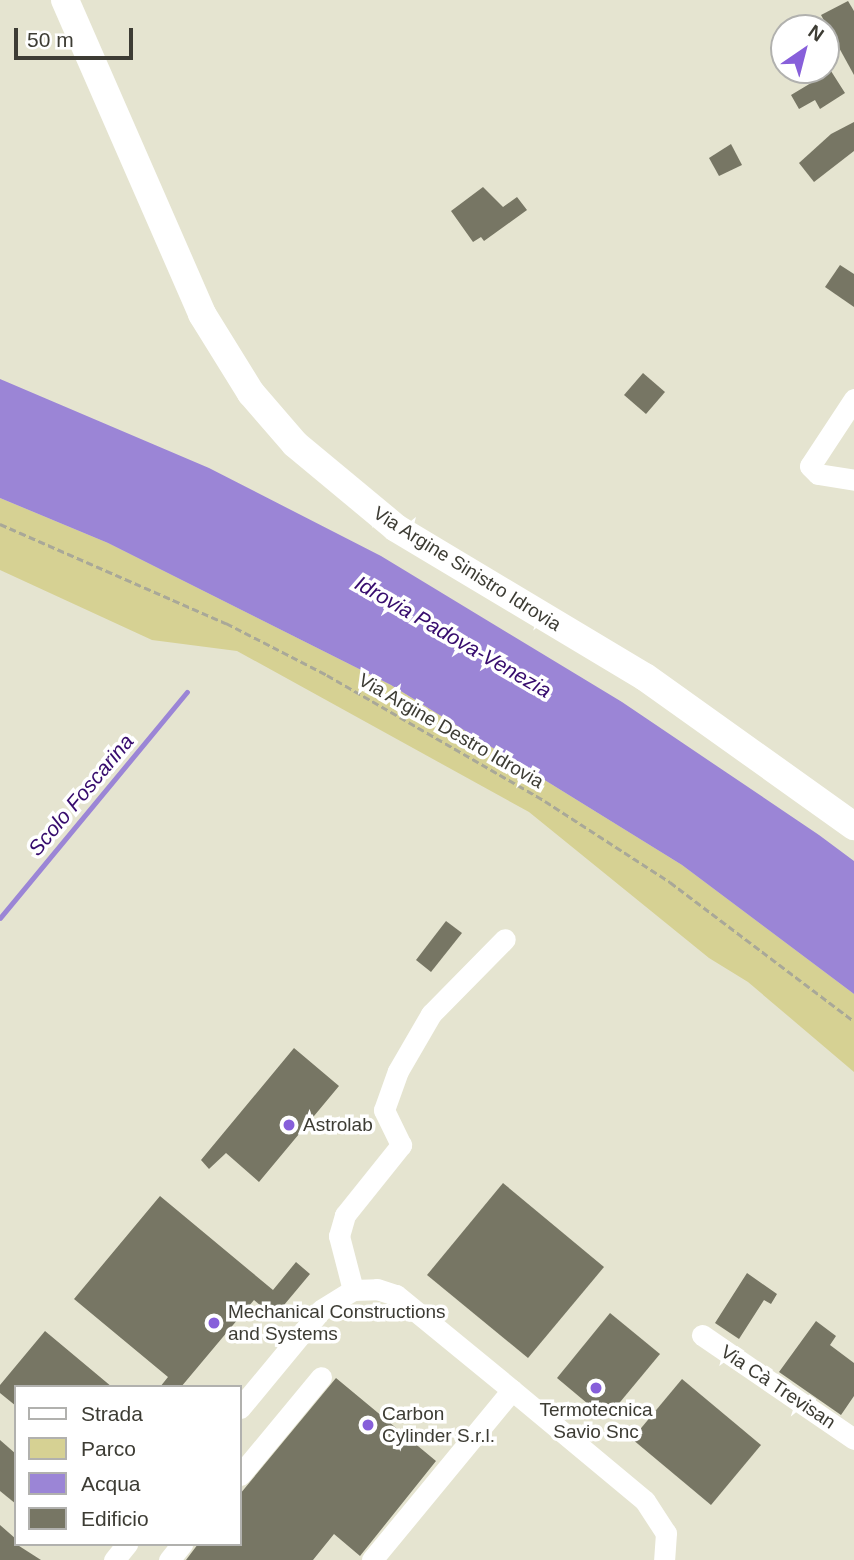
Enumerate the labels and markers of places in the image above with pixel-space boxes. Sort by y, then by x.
place label: Astrolab [303,1114,373,1136]
marker: Astrolab [281,1117,297,1133]
place label: Mechanical Constructions and Systems [228,1301,446,1345]
marker: Mechanical Constructions and Systems [206,1315,222,1331]
marker: Termotecnica Savio Snc [588,1380,604,1396]
place label: Termotecnica Savio Snc [540,1399,652,1443]
place label: Carbon Cylinder S.r.l. [382,1403,495,1447]
marker: Carbon Cylinder S.r.l. [360,1417,376,1433]

